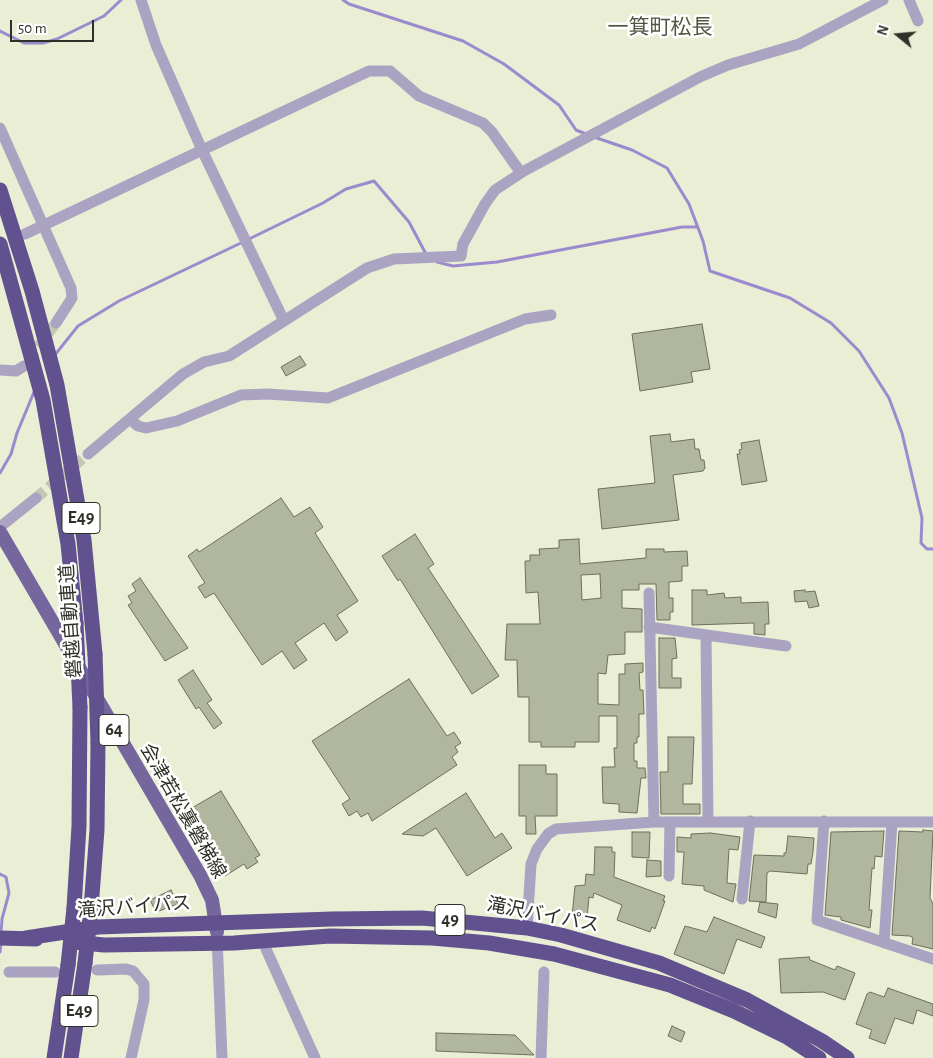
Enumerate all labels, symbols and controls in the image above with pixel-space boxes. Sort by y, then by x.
scale bar [12,10,96,42]
north arrow [873,10,923,60]
district label: 一箕町松長 [608,15,712,41]
text: 50 m [18,21,47,36]
text: N [876,24,892,37]
road number: E49 [62,502,100,534]
street label: 磐越自動車道 [56,563,86,679]
road number: 64 [99,714,129,746]
street label: 会津若松裏磐梯線 [135,739,231,883]
street label: 滝沢バイパス [76,892,192,922]
street label: 滝沢バイパス [485,893,601,937]
road number: 49 [435,904,465,936]
road number: E49 [60,996,98,1026]

